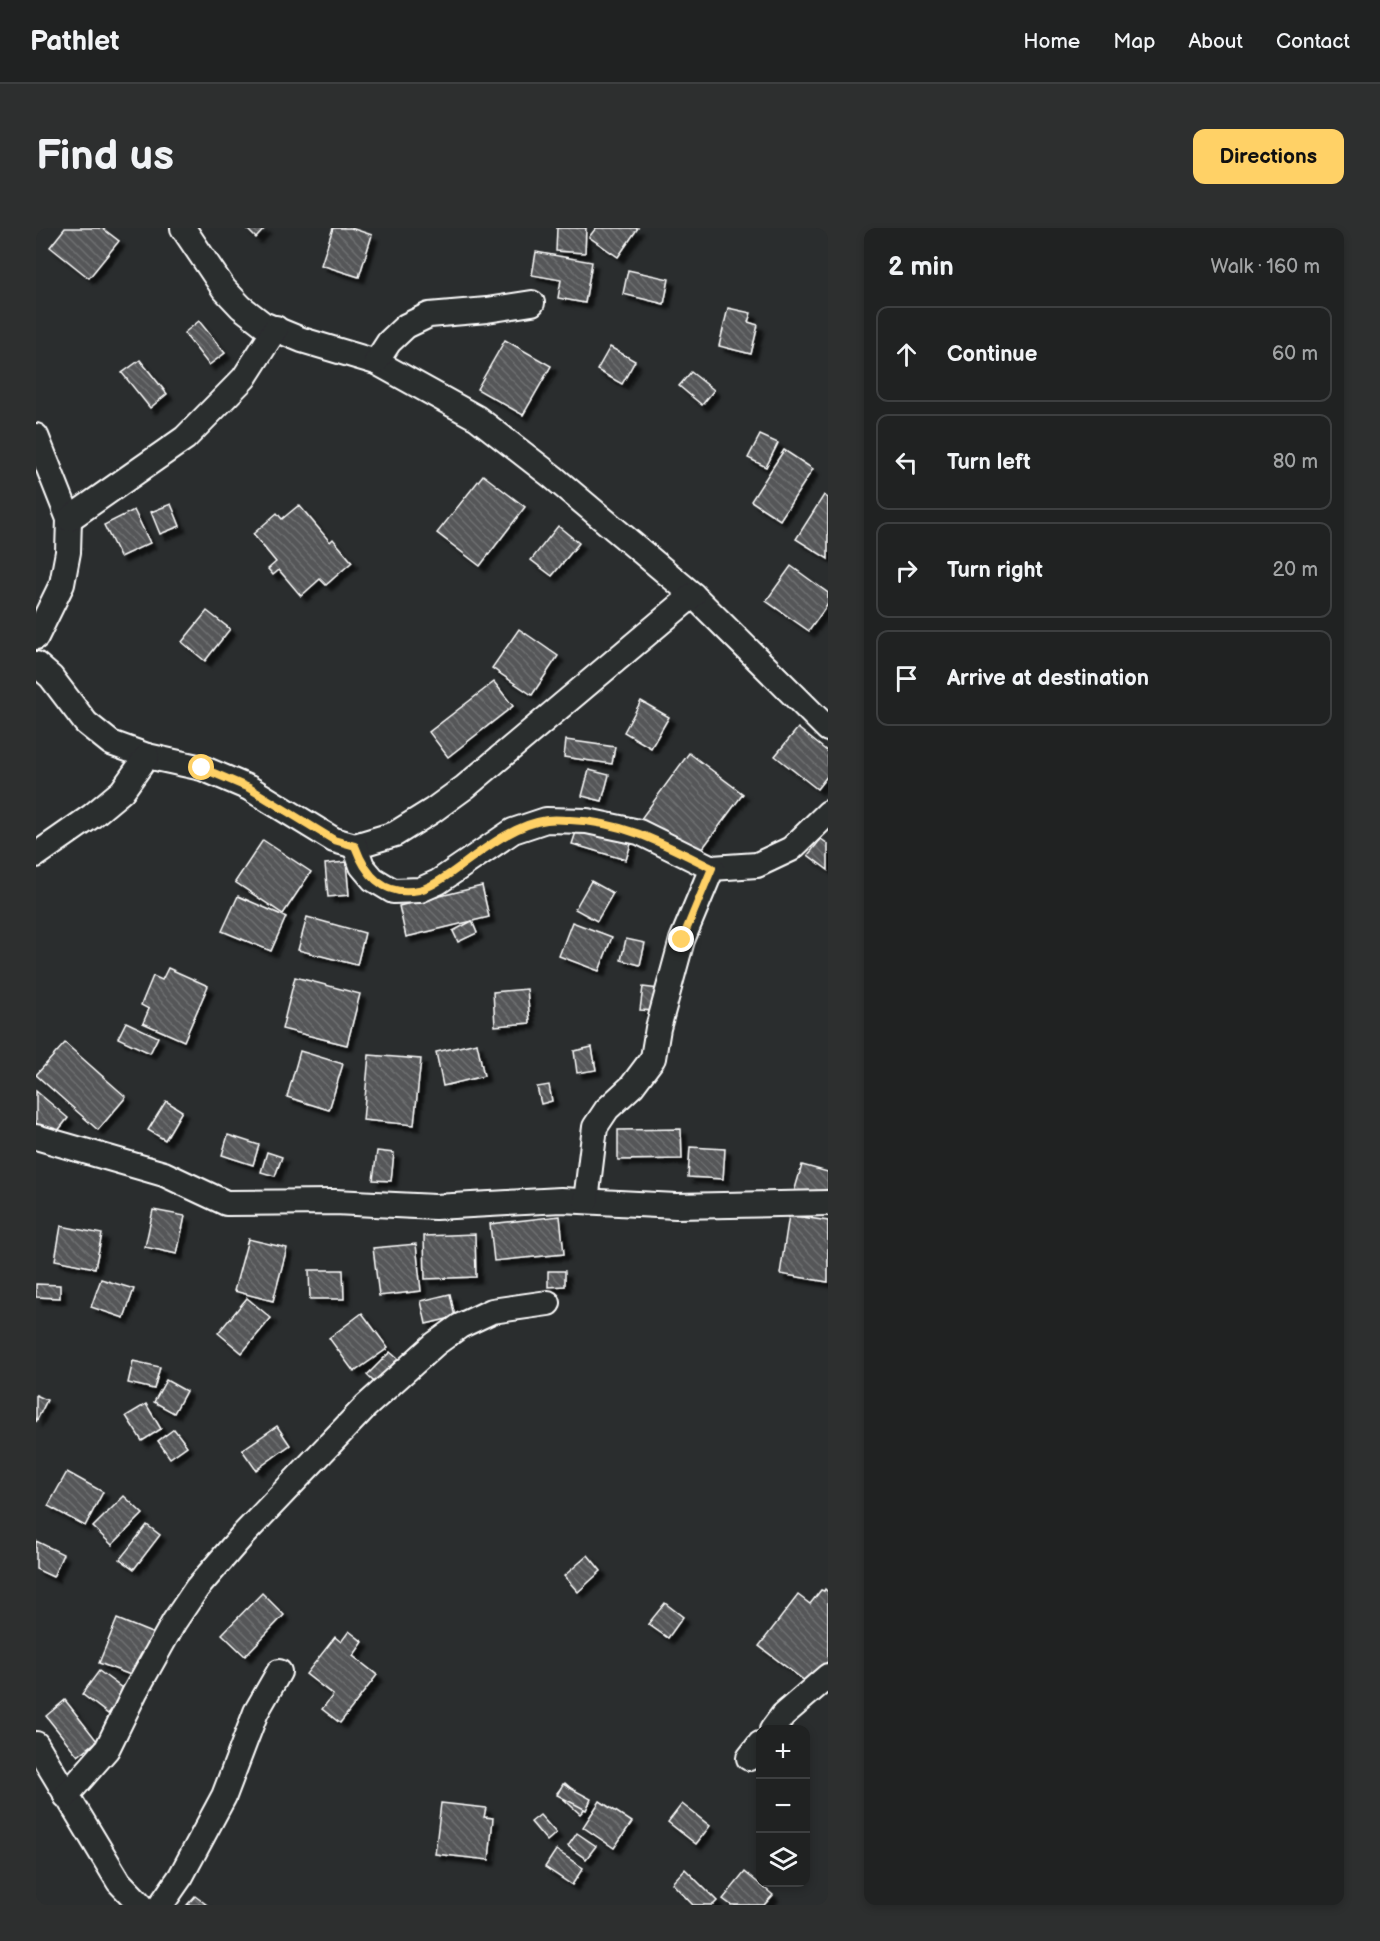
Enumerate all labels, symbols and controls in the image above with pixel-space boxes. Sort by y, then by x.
text: Pathlet [30,25,119,58]
text: Home [1023,29,1080,54]
text: Map [1113,29,1155,54]
text: About [1188,29,1243,54]
text: Contact [1276,29,1350,54]
button: Directions [1193,129,1344,184]
text: Find us [36,131,174,182]
text: 2 min [888,252,954,283]
text: Walk · 160 m [1211,255,1320,279]
icon: ahead [890,338,923,371]
text: Continue [947,341,1037,368]
text: 60 m [1272,342,1318,366]
icon: left [890,446,923,479]
text: Turn left [947,449,1031,476]
text: 80 m [1273,450,1318,474]
icon: right [890,554,923,587]
text: Turn right [947,557,1043,584]
text: 20 m [1273,558,1318,582]
icon: arrive [890,662,923,695]
text: Arrive at destination [947,665,1149,692]
route start [188,754,214,780]
route end [668,926,694,952]
map controls [756,1725,810,1887]
button: + [756,1725,810,1779]
button: − [756,1779,810,1833]
button: layers [756,1833,810,1887]

